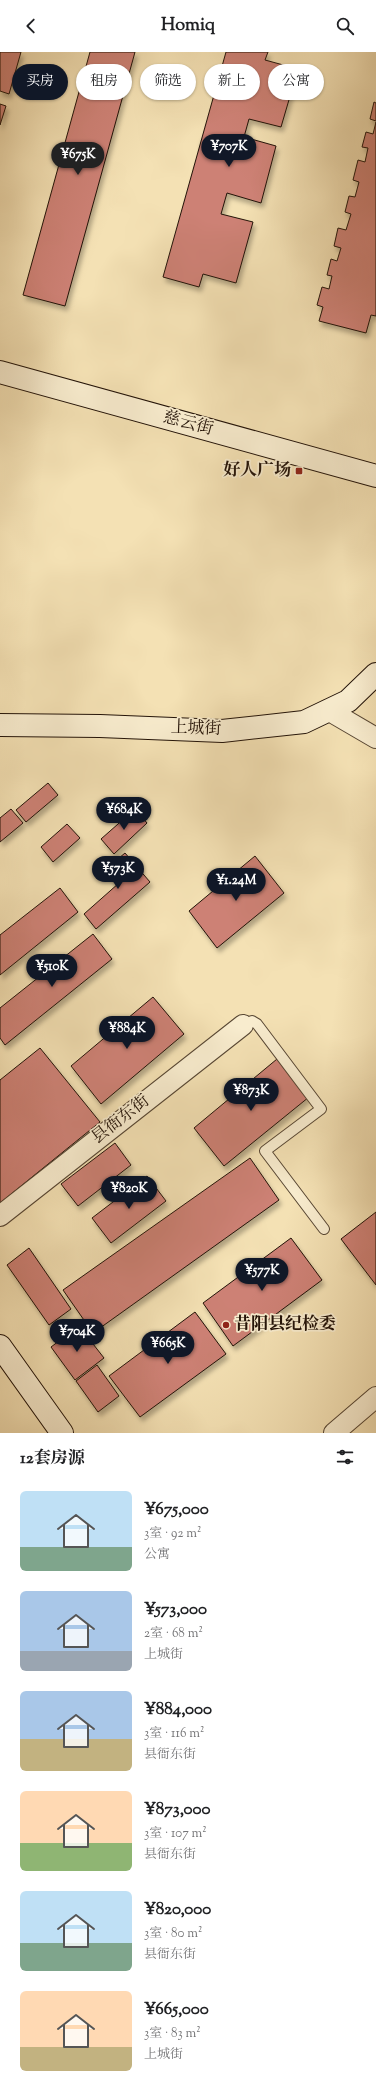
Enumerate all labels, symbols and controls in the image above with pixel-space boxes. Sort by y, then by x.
text: Homiq [161,13,215,39]
icon: back [20,15,42,37]
icon: search [334,15,356,37]
chip: 买房 [12,64,68,100]
chip: 租房 [76,64,132,100]
chip: 筛选 [140,64,196,100]
chip: 新上 [204,64,260,100]
chip: 公寓 [268,64,324,100]
pin: ¥707K [201,134,257,168]
text: ¥707K [210,138,248,156]
pin: ¥675K [50,142,106,176]
text: ¥675K [60,146,96,164]
street label: 慈云街 [160,406,216,442]
place label: 好人广场 [223,459,291,483]
marker: 好人广场 [294,466,304,476]
street label: 上城街 [170,716,222,742]
pin: ¥684K [96,797,152,831]
text: ¥684K [105,801,143,819]
pin: ¥573K [90,856,146,890]
text: ¥573K [101,860,135,878]
pin: ¥1.24M [203,868,269,902]
text: ¥1.24M [216,872,256,890]
pin: ¥510K [24,954,80,988]
text: ¥510K [35,958,69,976]
pin: ¥884K [99,1016,155,1050]
text: ¥884K [108,1020,146,1038]
pin: ¥873K [223,1078,279,1112]
text: ¥873K [233,1082,269,1100]
street label: 县衙东街 [87,1090,155,1150]
pin: ¥820K [101,1176,157,1210]
text: ¥820K [110,1180,148,1198]
pin: ¥577K [234,1258,290,1292]
text: ¥577K [244,1262,280,1280]
place label: 昔阳县纪检委 [234,1313,336,1337]
pin: ¥704K [49,1319,105,1353]
marker: 昔阳县纪检委 [221,1320,231,1330]
text: ¥704K [59,1323,95,1341]
pin: ¥665K [140,1331,196,1365]
text: ¥665K [150,1335,186,1353]
icon: filters [334,1446,356,1468]
text: 12套房源 [20,1447,85,1471]
text: ¥675,000 [144,1498,209,1522]
icon: home [52,1507,100,1555]
text: 3室 · 92 m² [144,1525,201,1543]
text: 公寓 [144,1546,170,1564]
text: ¥573,000 [144,1598,207,1622]
icon: home [52,1607,100,1655]
text: 2室 · 68 m² [144,1625,203,1643]
text: 上城街 [144,1646,183,1664]
text: ¥884,000 [144,1698,212,1722]
icon: home [52,1707,100,1755]
text: 3室 · 116 m² [144,1725,204,1743]
text: 县衙东街 [144,1746,196,1764]
text: ¥873,000 [144,1798,210,1822]
icon: home [52,1807,100,1855]
text: 3室 · 107 m² [144,1825,207,1843]
text: 县衙东街 [144,1846,196,1864]
text: ¥820,000 [144,1898,211,1922]
icon: home [52,1907,100,1955]
text: 3室 · 80 m² [144,1925,202,1943]
text: 县衙东街 [144,1946,196,1964]
text: ¥665,000 [144,1998,209,2022]
icon: home [52,2007,100,2055]
text: 3室 · 83 m² [144,2025,201,2043]
text: 上城街 [144,2046,183,2064]

